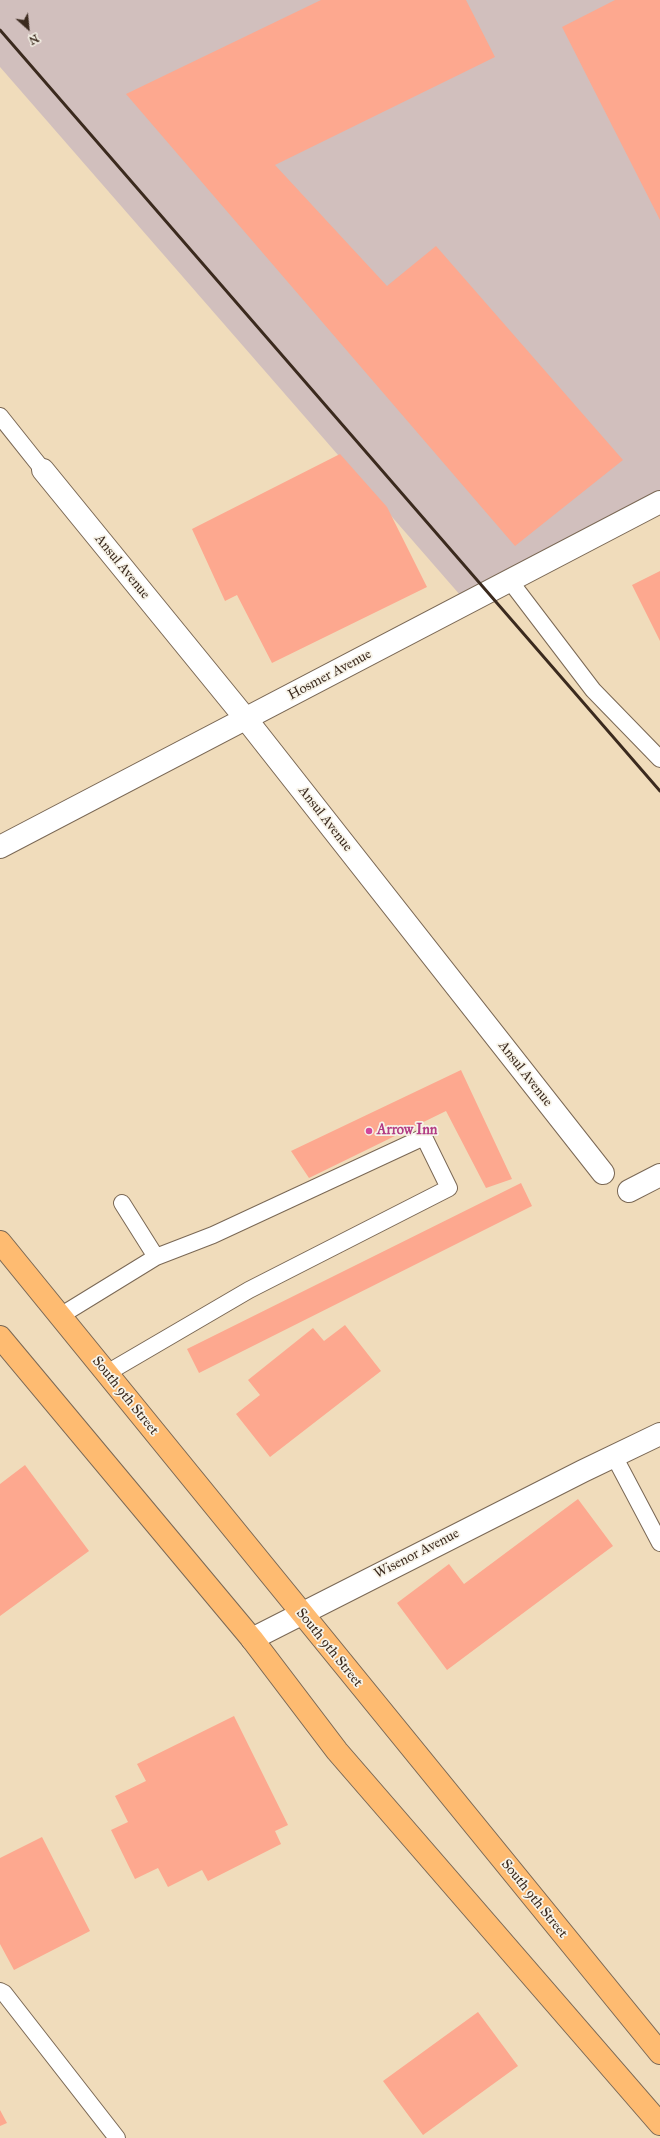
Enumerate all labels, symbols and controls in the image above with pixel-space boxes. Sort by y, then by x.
north arrow [8,8,48,48]
text: N [27,31,41,47]
street label: Ansul Avenue [91,531,153,603]
street label: Hosmer Avenue [285,646,375,704]
street label: Ansul Avenue [294,783,356,855]
street label: Ansul Avenue [494,1038,556,1110]
place label: Arrow Inn [377,1123,437,1139]
marker: Arrow Inn [364,1126,374,1136]
street label: South 9th Street [88,1353,162,1439]
street label: Wisenor Avenue [372,1525,462,1583]
street label: South 9th Street [292,1605,366,1691]
street label: South 9th Street [497,1856,571,1942]

